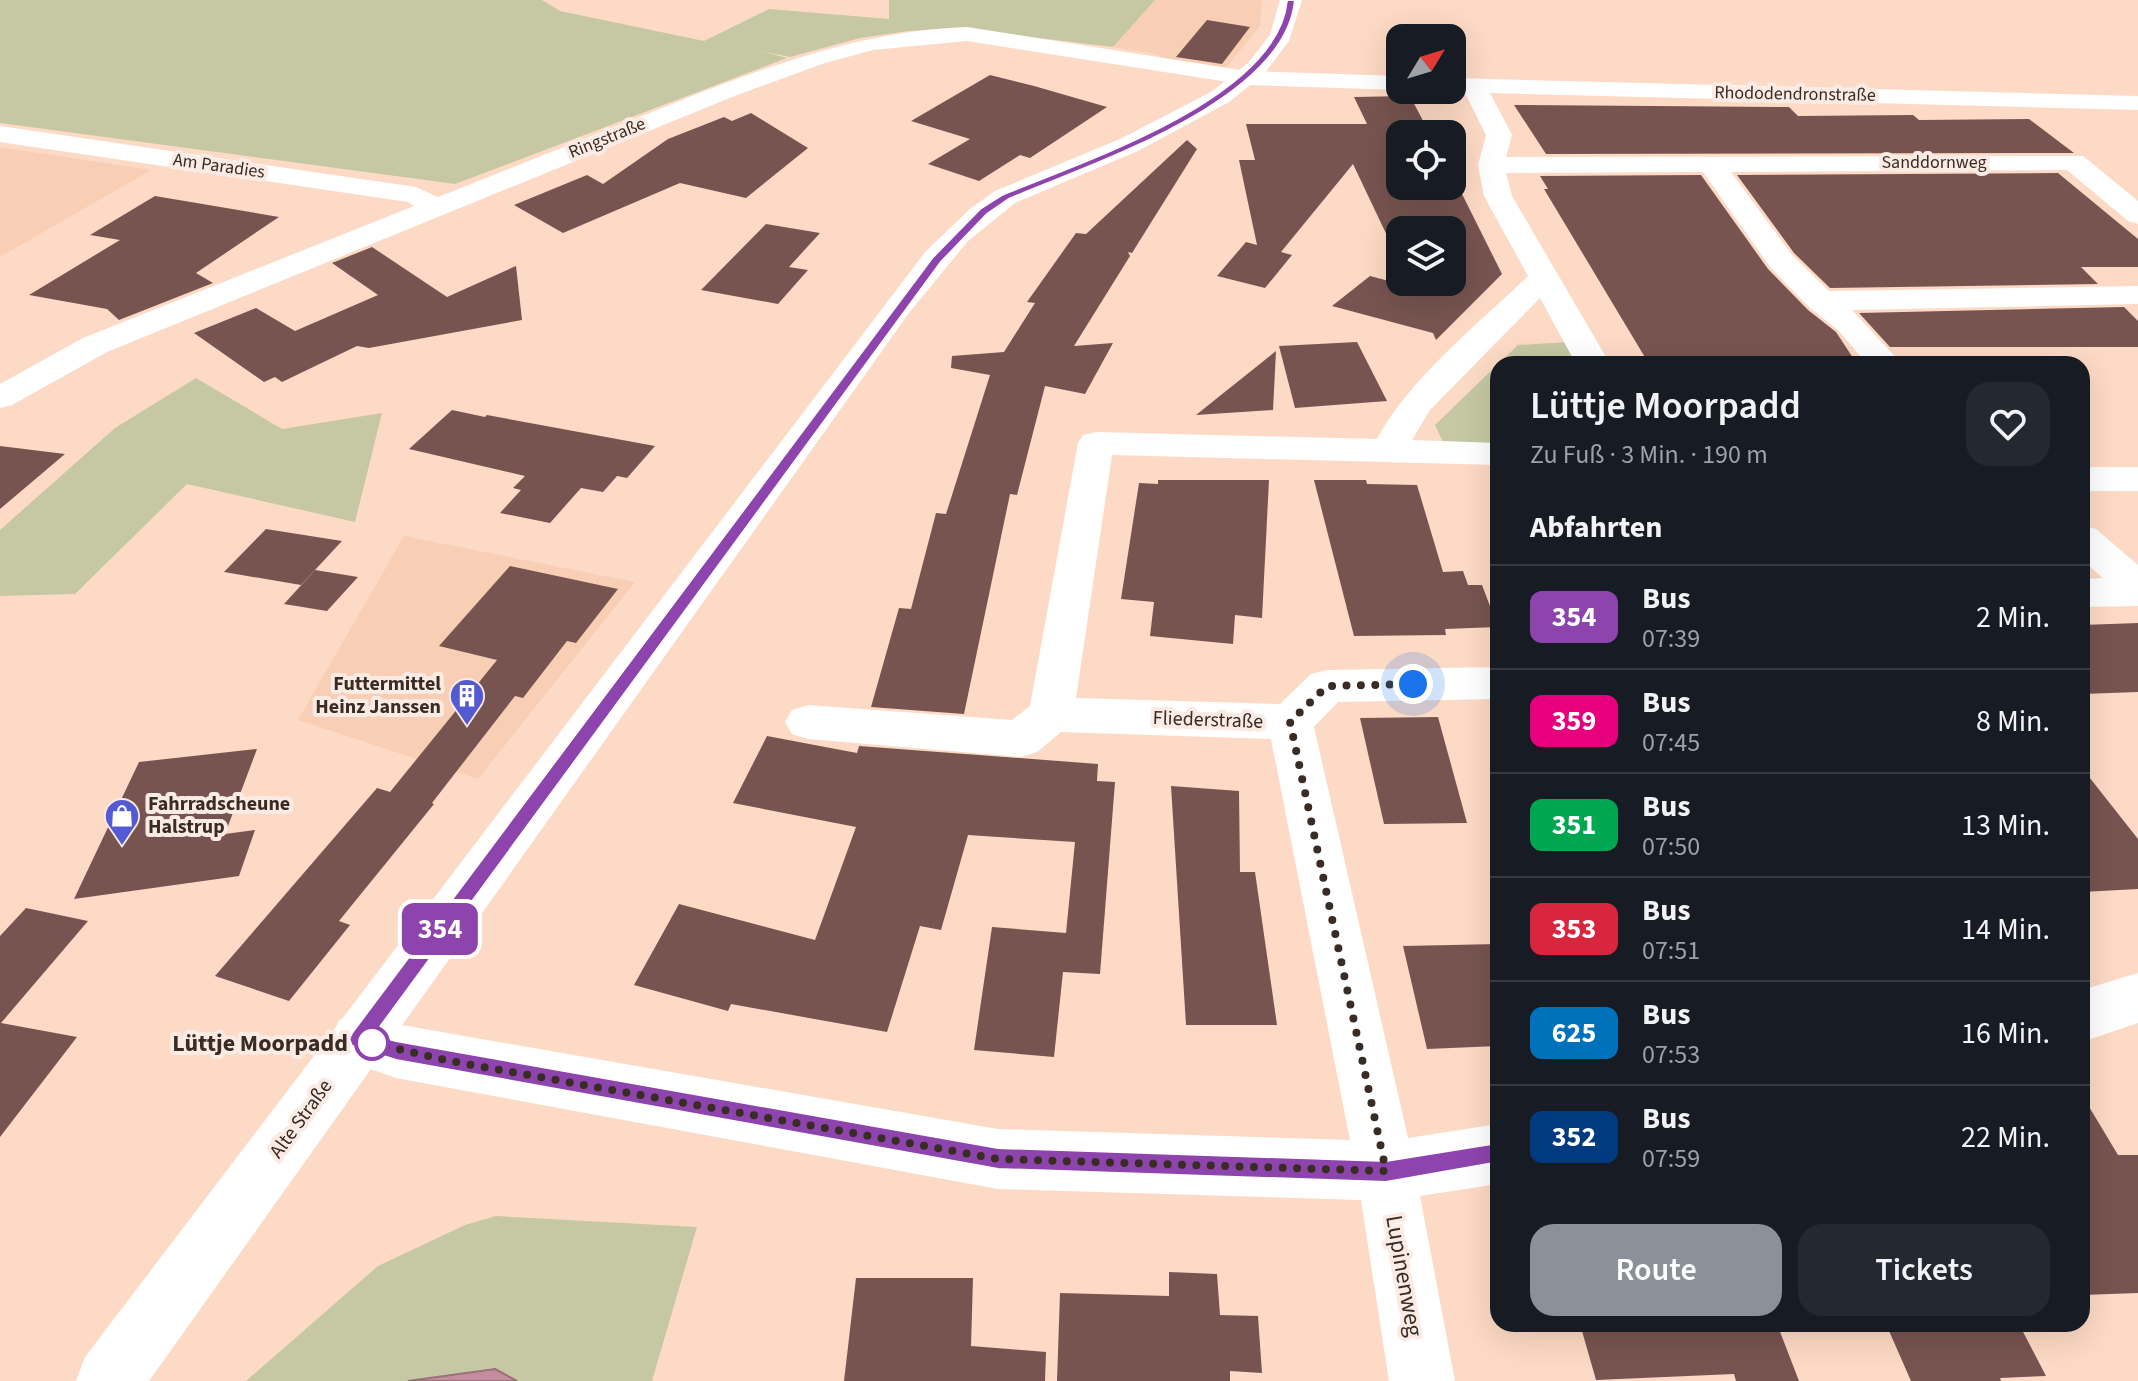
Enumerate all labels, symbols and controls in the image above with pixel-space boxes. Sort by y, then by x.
north arrow [1386,24,1466,104]
map controls [1386,24,1466,296]
street label: Rhododendronstraße [1714,80,1876,108]
street label: Ringstraße [565,111,649,165]
button: locate [1386,120,1466,200]
street label: Am Paradies [171,147,267,185]
street label: Sanddornweg [1881,150,1987,175]
button: layers [1386,216,1466,296]
text: Lüttje Moorpadd [1530,379,1801,433]
button: heart [1966,382,2050,466]
text: Zu Fuß · 3 Min. · 190 m [1530,436,1768,473]
text: Abfahrten [1530,506,1662,549]
text: Bus [1642,577,1690,620]
text: 2 Min. [1976,596,2050,639]
text: 354 [1552,597,1596,637]
text: 07:39 [1642,620,1700,657]
your location [1393,664,1433,704]
place label: Futtermittel Heinz Janssen [315,670,441,721]
building icon: Futtermittel Heinz Janssen [448,677,486,727]
text: Bus [1642,681,1690,724]
text: 8 Min. [1976,700,2050,743]
text: 359 [1552,701,1596,741]
street label: Fliederstraße [1152,704,1264,736]
text: 07:45 [1642,724,1700,761]
text: Bus [1642,785,1690,828]
place label: Fahrradscheune Halstrup [148,790,290,841]
shop icon: Fahrradscheune Halstrup [103,797,141,847]
text: 13 Min. [1961,804,2050,847]
text: 351 [1552,805,1596,845]
text: 07:50 [1642,828,1700,865]
text: Bus [1642,889,1690,932]
line badge: 354 [394,903,486,955]
text: 14 Min. [1961,908,2050,951]
text: 354 [418,909,462,949]
text: 353 [1552,909,1596,949]
text: 07:51 [1642,932,1700,969]
text: Bus [1642,993,1690,1036]
text: 16 Min. [1961,1012,2050,1055]
text: 625 [1552,1013,1596,1053]
place label: Lüttje Moorpadd [172,1026,348,1061]
marker: Lüttje Moorpadd [355,1026,389,1060]
text: 07:53 [1642,1036,1700,1073]
street label: Alte Straße [263,1074,339,1164]
text: Bus [1642,1097,1690,1140]
text: 22 Min. [1961,1116,2050,1159]
text: 352 [1552,1117,1596,1157]
text: 07:59 [1642,1140,1700,1177]
street label: Lupinenweg [1376,1212,1432,1340]
button: Route [1530,1224,1782,1316]
button: Tickets [1798,1224,2050,1316]

